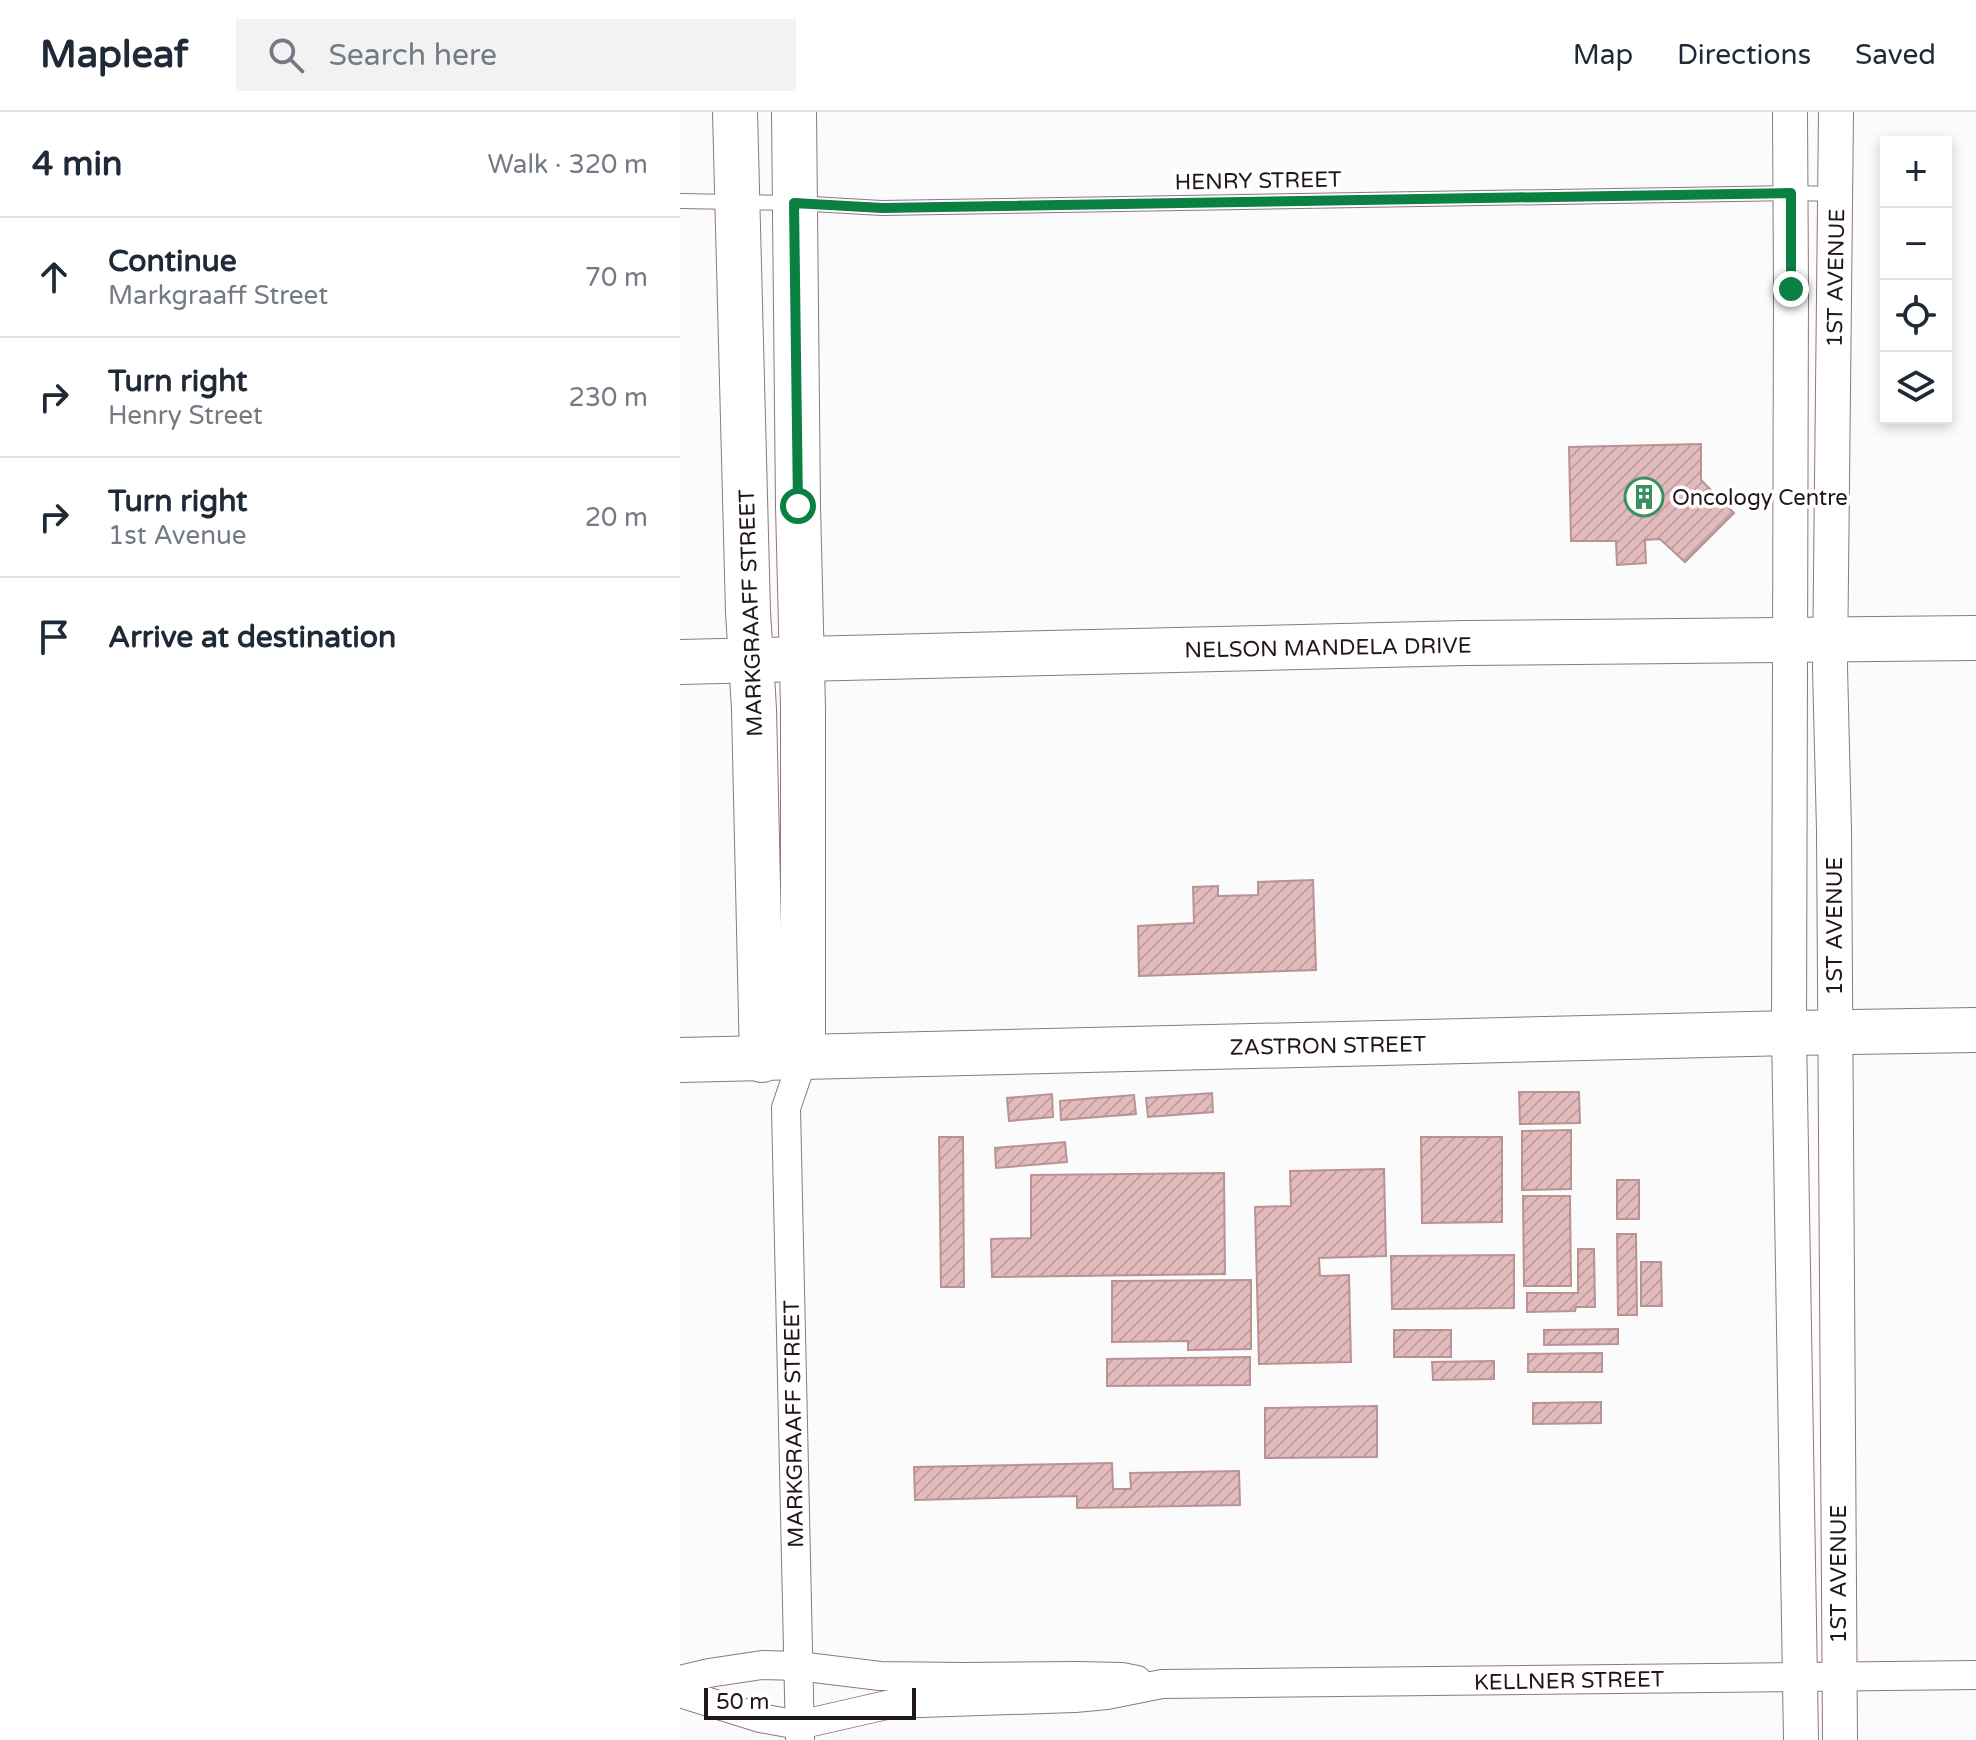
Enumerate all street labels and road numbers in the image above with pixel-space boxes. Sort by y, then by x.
street label: HENRY STREET [1174,167,1342,195]
street label: 1ST AVENUE [1822,208,1850,348]
street label: MARKGRAAFF STREET [734,488,768,737]
street label: NELSON MANDELA DRIVE [1184,632,1472,664]
street label: 1ST AVENUE [1822,857,1848,995]
street label: ZASTRON STREET [1229,1031,1427,1061]
street label: MARKGRAAFF STREET [779,1299,809,1548]
street label: 1ST AVENUE [1826,1505,1852,1643]
street label: KELLNER STREET [1474,1666,1665,1696]

